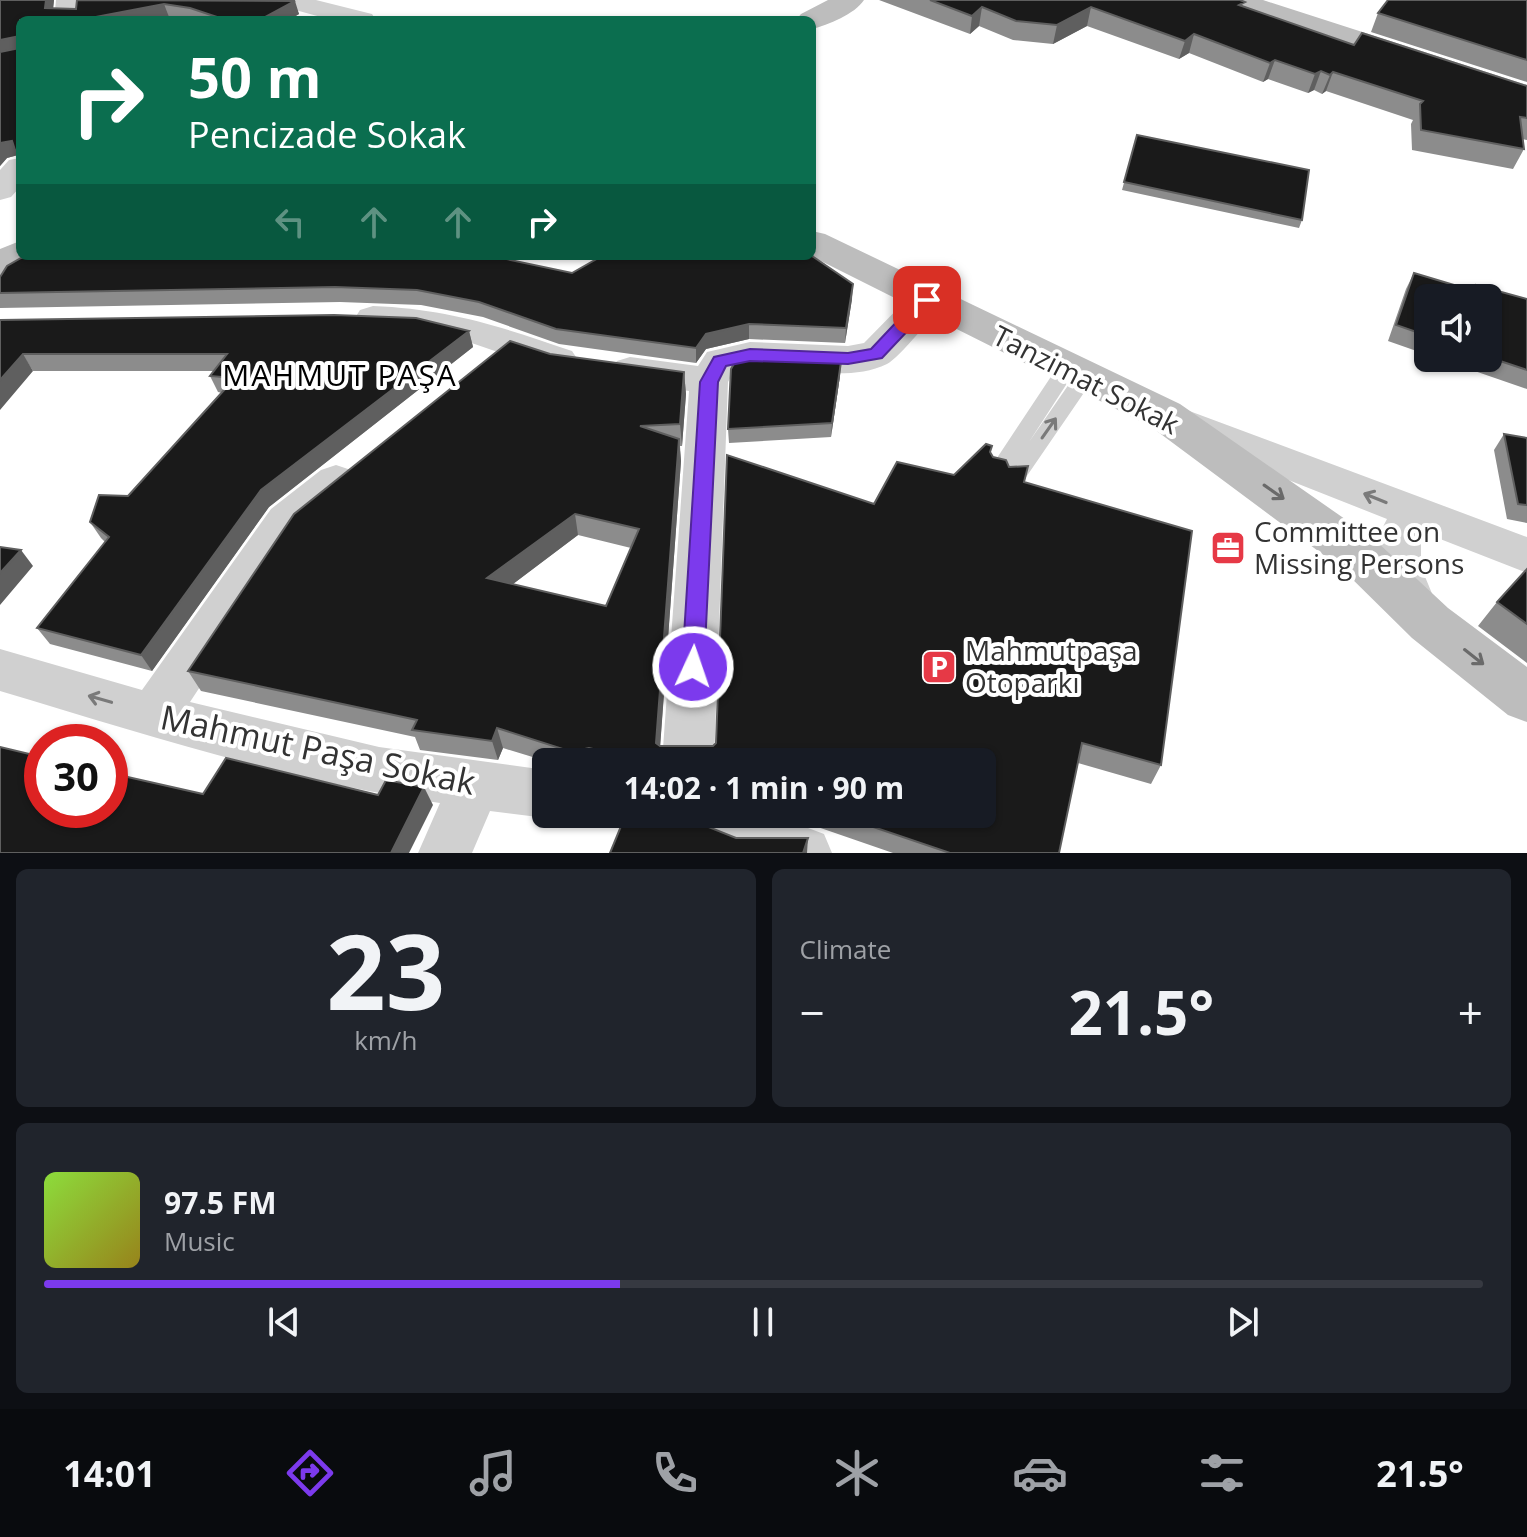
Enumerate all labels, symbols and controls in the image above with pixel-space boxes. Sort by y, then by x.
text: 50 m [188,38,322,114]
icon: right [56,48,160,152]
text: Pencizade Sokak [188,110,466,159]
icon: left [268,200,312,244]
icon: ahead [352,200,396,244]
icon: ahead [436,200,480,244]
icon: right [520,200,564,244]
pin [893,266,961,334]
icon: arrive [905,278,949,322]
map controls [1414,284,1502,372]
button: sound [1414,284,1502,372]
street label: Tanzimat Sokak [987,316,1186,443]
district label: MAHMUT PAŞA [222,354,458,395]
one-way arrow [1041,418,1057,440]
one-way arrow [1262,484,1284,500]
one-way arrow [1363,490,1388,505]
place label: Committee on Missing Persons [1254,512,1464,582]
office icon: Committee on Missing Persons [1209,529,1247,567]
position arrow [651,625,735,709]
place label: Mahmutpaşa Otoparkı [965,631,1138,701]
parking icon: Mahmutpaşa Otoparkı [920,648,958,686]
one-way arrow [1463,648,1484,666]
one-way arrow [87,691,113,706]
street label: Mahmut Paşa Sokak [157,693,480,805]
speed limit sign: 30 [24,724,128,828]
text: 14:02 · 1 min · 90 m [624,767,904,808]
text: 23 [326,899,445,1040]
text: Climate [800,931,891,967]
text: 21.5° [1068,971,1214,1053]
text: − [800,982,825,1042]
text: + [1458,982,1483,1042]
text: km/h [354,1022,417,1058]
text: 97.5 FM [164,1182,277,1223]
text: Music [164,1223,235,1259]
icon: previous [262,1300,306,1344]
icon: pause [741,1300,785,1344]
icon: next [1221,1300,1265,1344]
icon: directions [282,1445,338,1501]
icon: music [465,1445,521,1501]
icon: phone [647,1445,703,1501]
icon: climate [829,1445,885,1501]
icon: car [1012,1445,1068,1501]
icon: filters [1194,1445,1250,1501]
text: 14:01 [63,1449,156,1498]
text: 21.5° [1376,1449,1464,1498]

